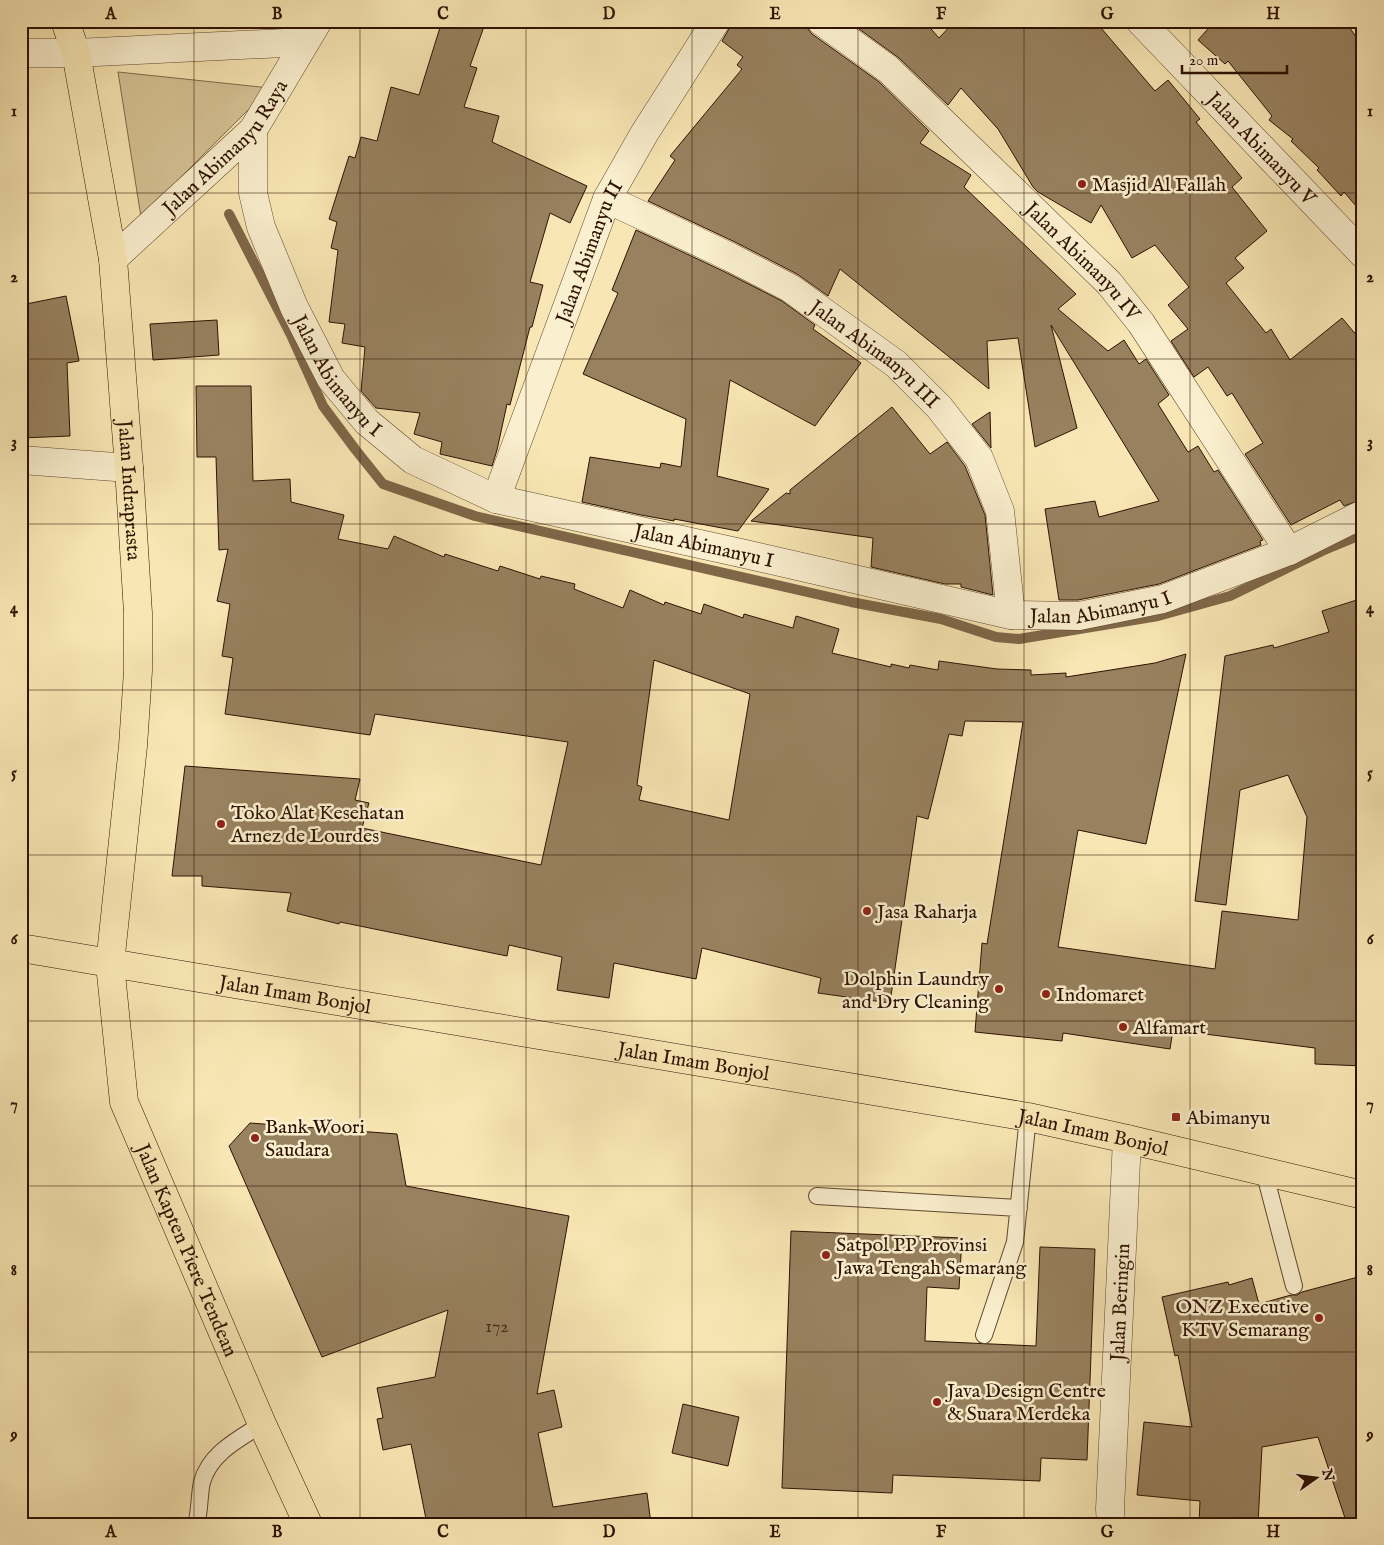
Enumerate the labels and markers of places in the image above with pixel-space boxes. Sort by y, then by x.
place label: Masjid Al Fallah [1092,173,1227,198]
marker: Masjid Al Fallah [1076,178,1088,190]
place label: Toko Alat Kesehatan Arnez de Lourdes [230,801,405,849]
marker: Toko Alat Kesehatan Arnez de Lourdes [215,818,227,830]
place label: Jasa Raharja [875,900,977,925]
marker: Jasa Raharja [861,905,873,917]
place label: Dolphin Laundry and Dry Cleaning [842,967,990,1015]
marker: Dolphin Laundry and Dry Cleaning [993,983,1005,995]
place label: Indomaret [1056,983,1144,1008]
marker: Indomaret [1040,988,1052,1000]
place label: Alfamart [1132,1016,1206,1041]
marker: Alfamart [1117,1021,1129,1033]
place label: Abimanyu [1185,1106,1270,1131]
marker: Abimanyu [1170,1111,1182,1123]
place label: Bank Woori Saudara [265,1115,365,1163]
marker: Bank Woori Saudara [249,1132,261,1144]
place label: Satpol PP Provinsi Jawa Tengah Semarang [834,1233,1027,1281]
marker: Satpol PP Provinsi Jawa Tengah Semarang [820,1249,832,1261]
place label: ONZ Executive KTV Semarang [1175,1295,1310,1343]
marker: ONZ Executive KTV Semarang [1313,1312,1325,1324]
place label: Java Design Centre & Suara Merdeka [945,1379,1106,1427]
marker: Java Design Centre & Suara Merdeka [931,1396,943,1408]

